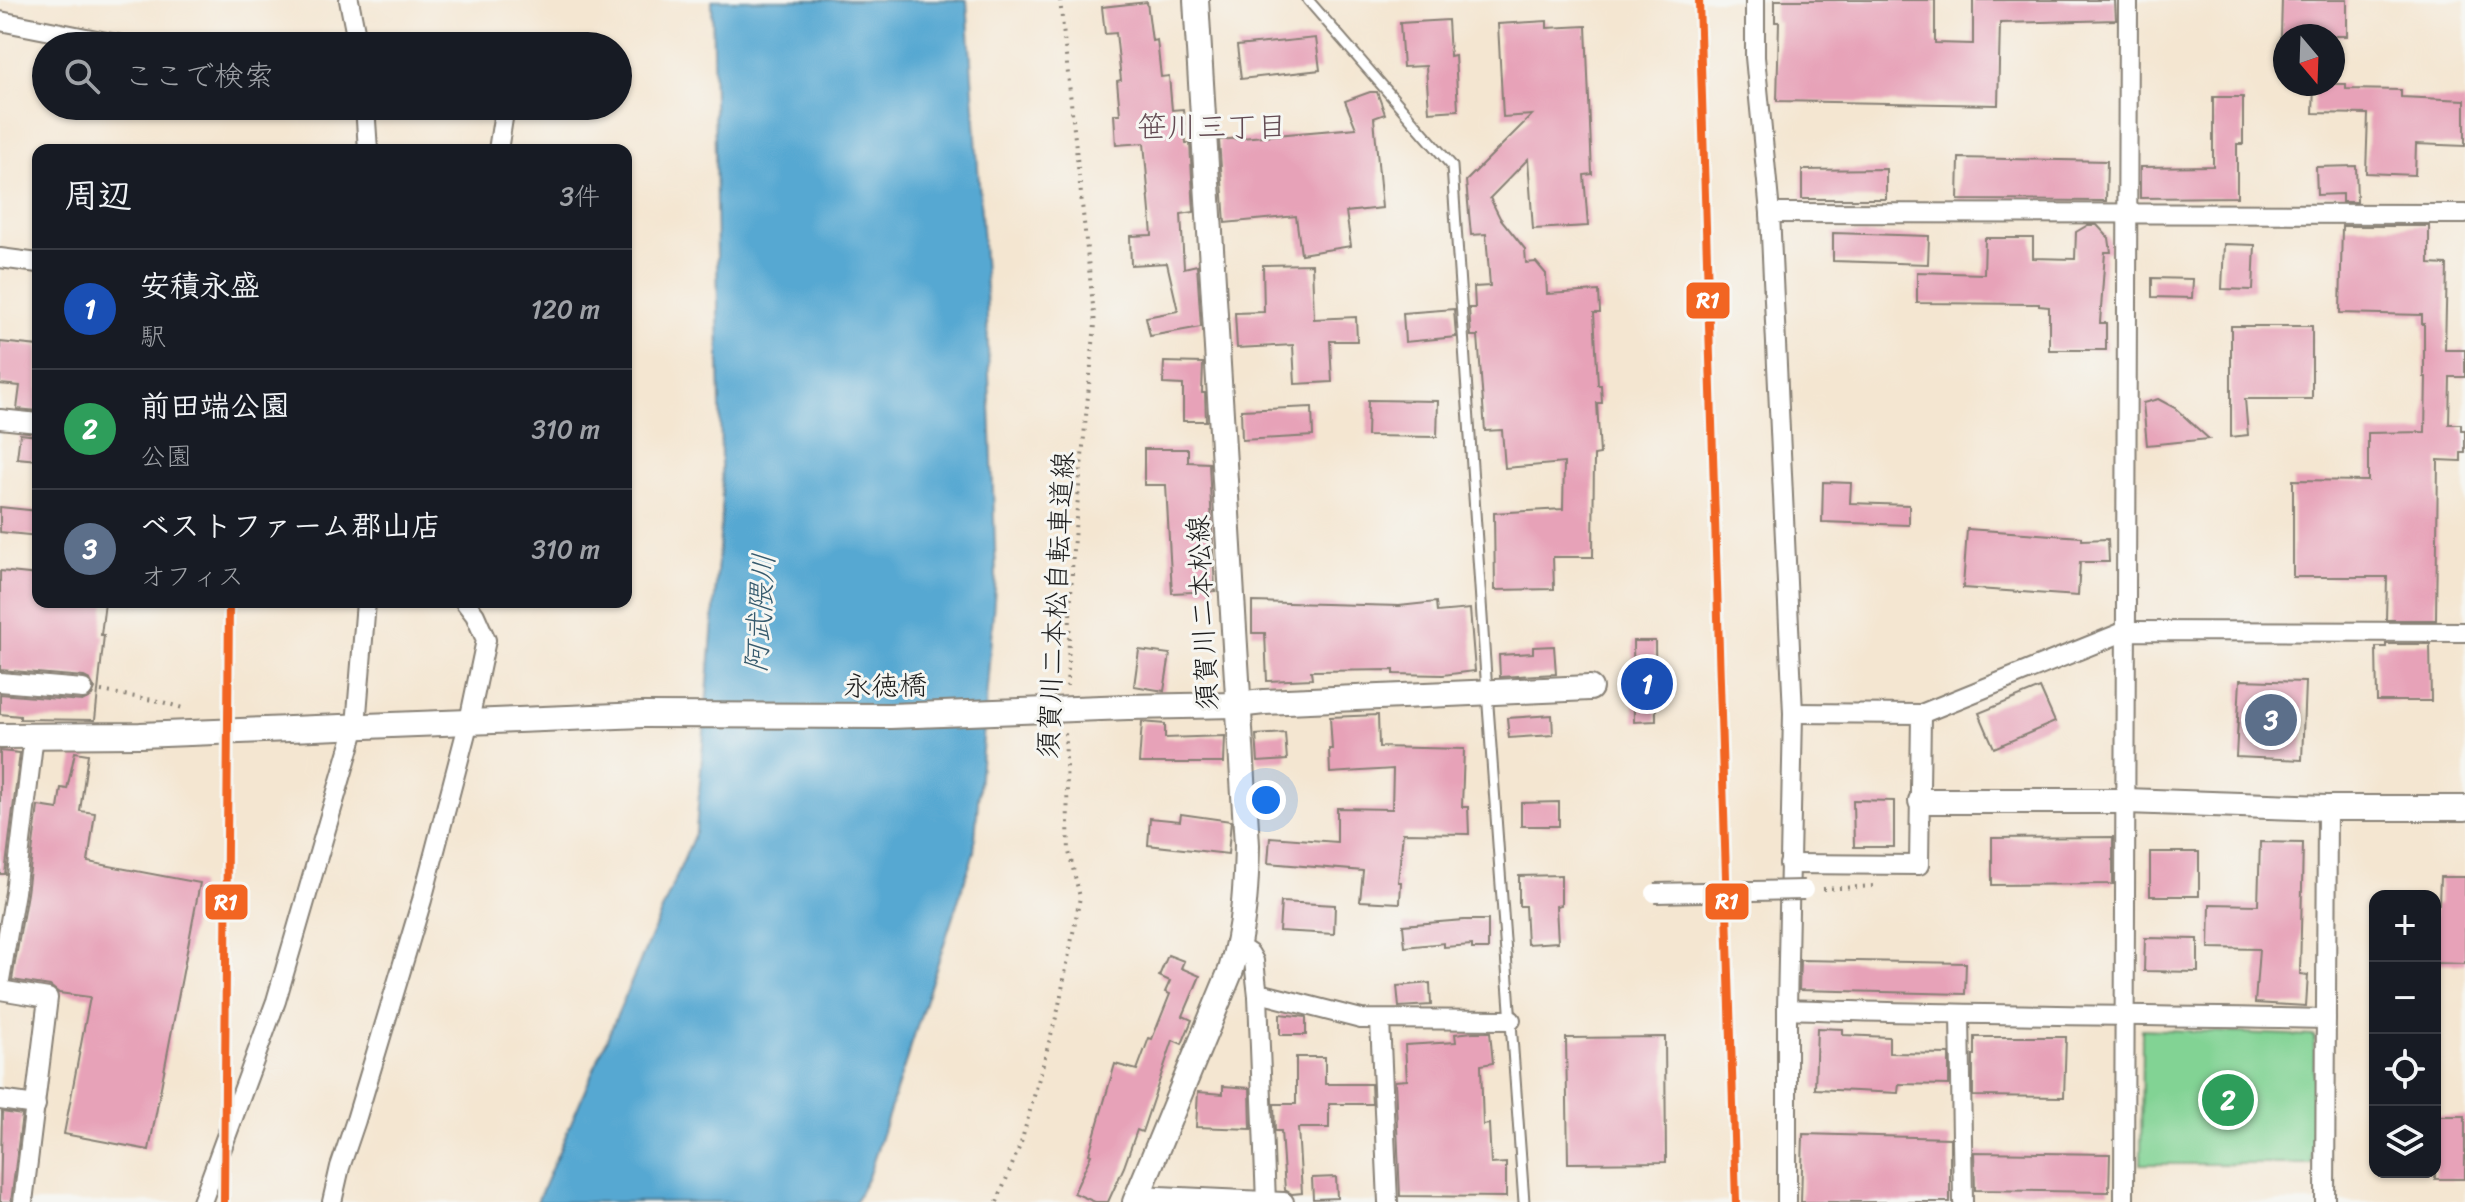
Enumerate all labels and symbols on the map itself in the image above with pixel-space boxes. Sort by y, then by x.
north arrow [2273,24,2345,96]
district label: 笹川三丁目 [1137,100,1287,154]
line badge: R1 [1685,281,1731,320]
text: R1 [1696,281,1720,320]
street label: 須賀川二本松自転車道線 [1023,450,1088,760]
street label: 須賀川二本松線 [1173,514,1232,712]
water label: 阿武隈川 [729,551,791,675]
pin: 1 [1621,654,1673,714]
street label: 永徳橋 [843,660,927,711]
pin: 3 [2245,690,2297,750]
your location [1246,780,1286,820]
line badge: R1 [1704,882,1750,921]
text: R1 [1715,882,1739,921]
line badge: R1 [204,883,249,921]
text: R1 [214,883,238,922]
pin: 2 [2202,1070,2254,1130]

